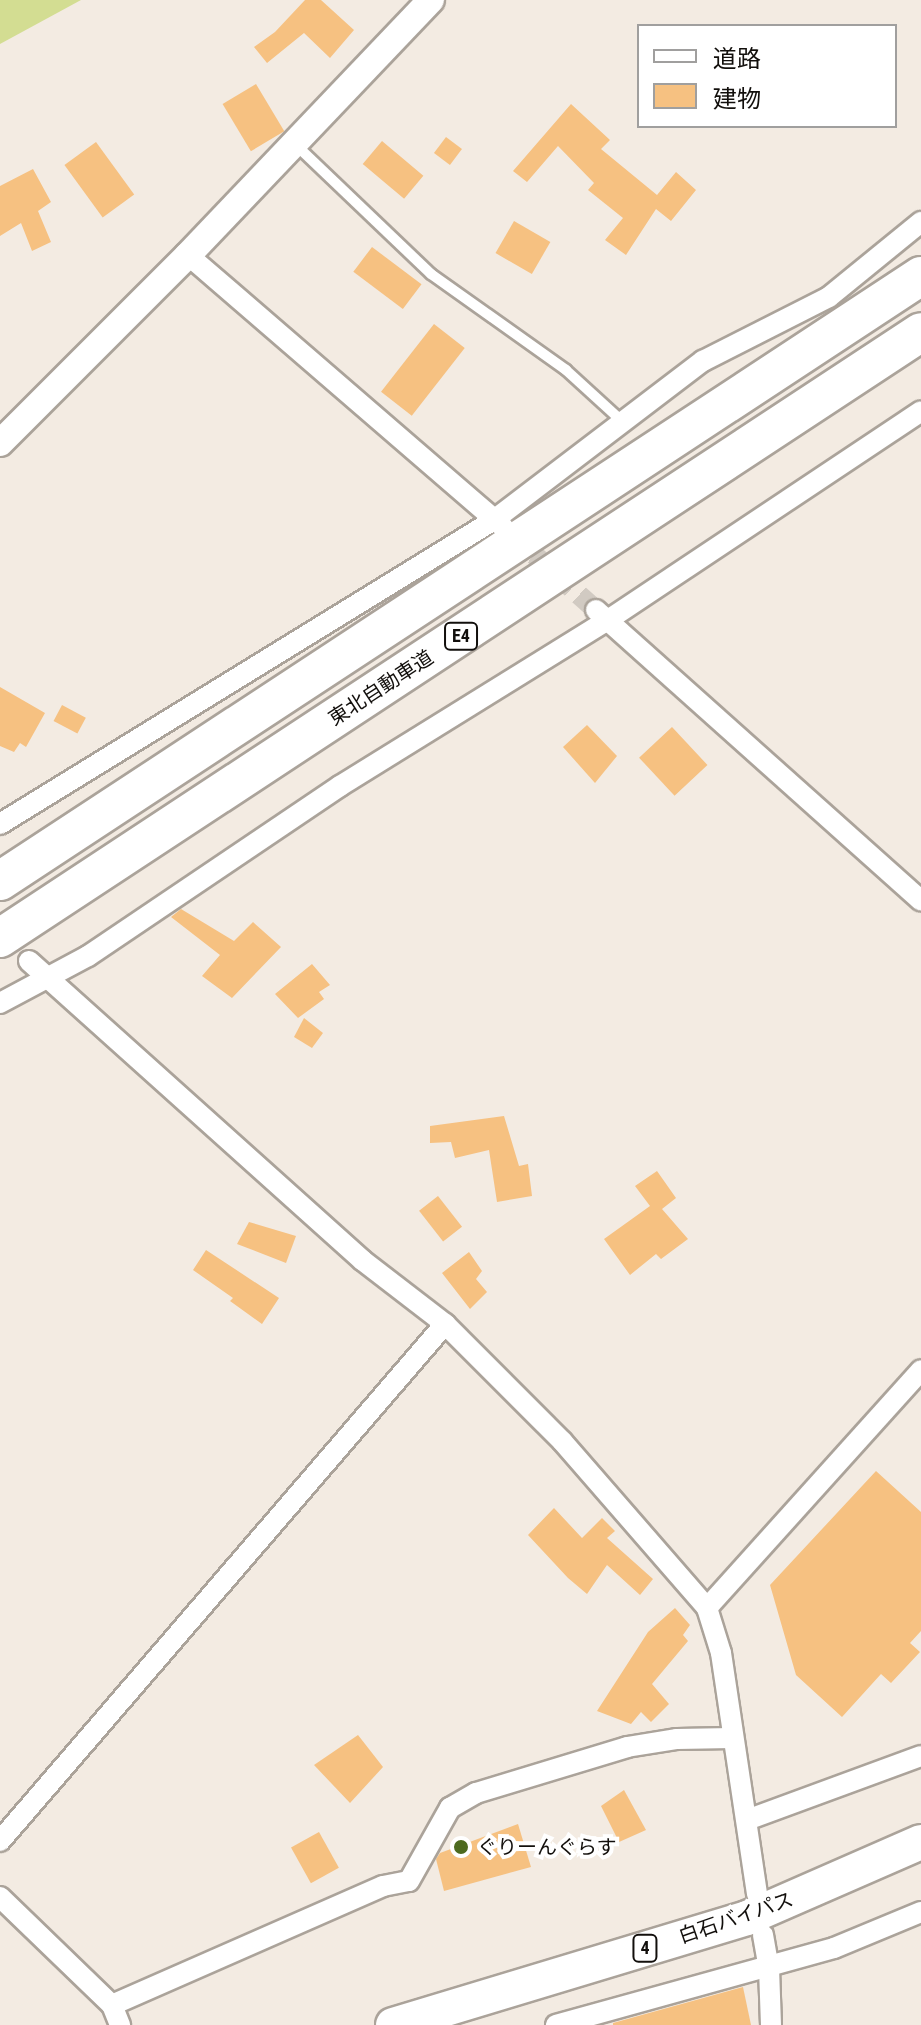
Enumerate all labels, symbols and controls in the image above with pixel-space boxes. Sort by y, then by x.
legend [637,24,897,128]
text: 道路 [713,45,761,73]
text: 建物 [713,85,761,113]
road number: E4 [443,622,479,650]
street label: 東北自動車道 [324,645,438,731]
place label: ぐりーんぐらす [477,1835,617,1859]
marker: ぐりーんぐらす [452,1838,470,1856]
street label: 白石バイパス [675,1887,797,1949]
road number: 4 [631,1934,659,1962]

